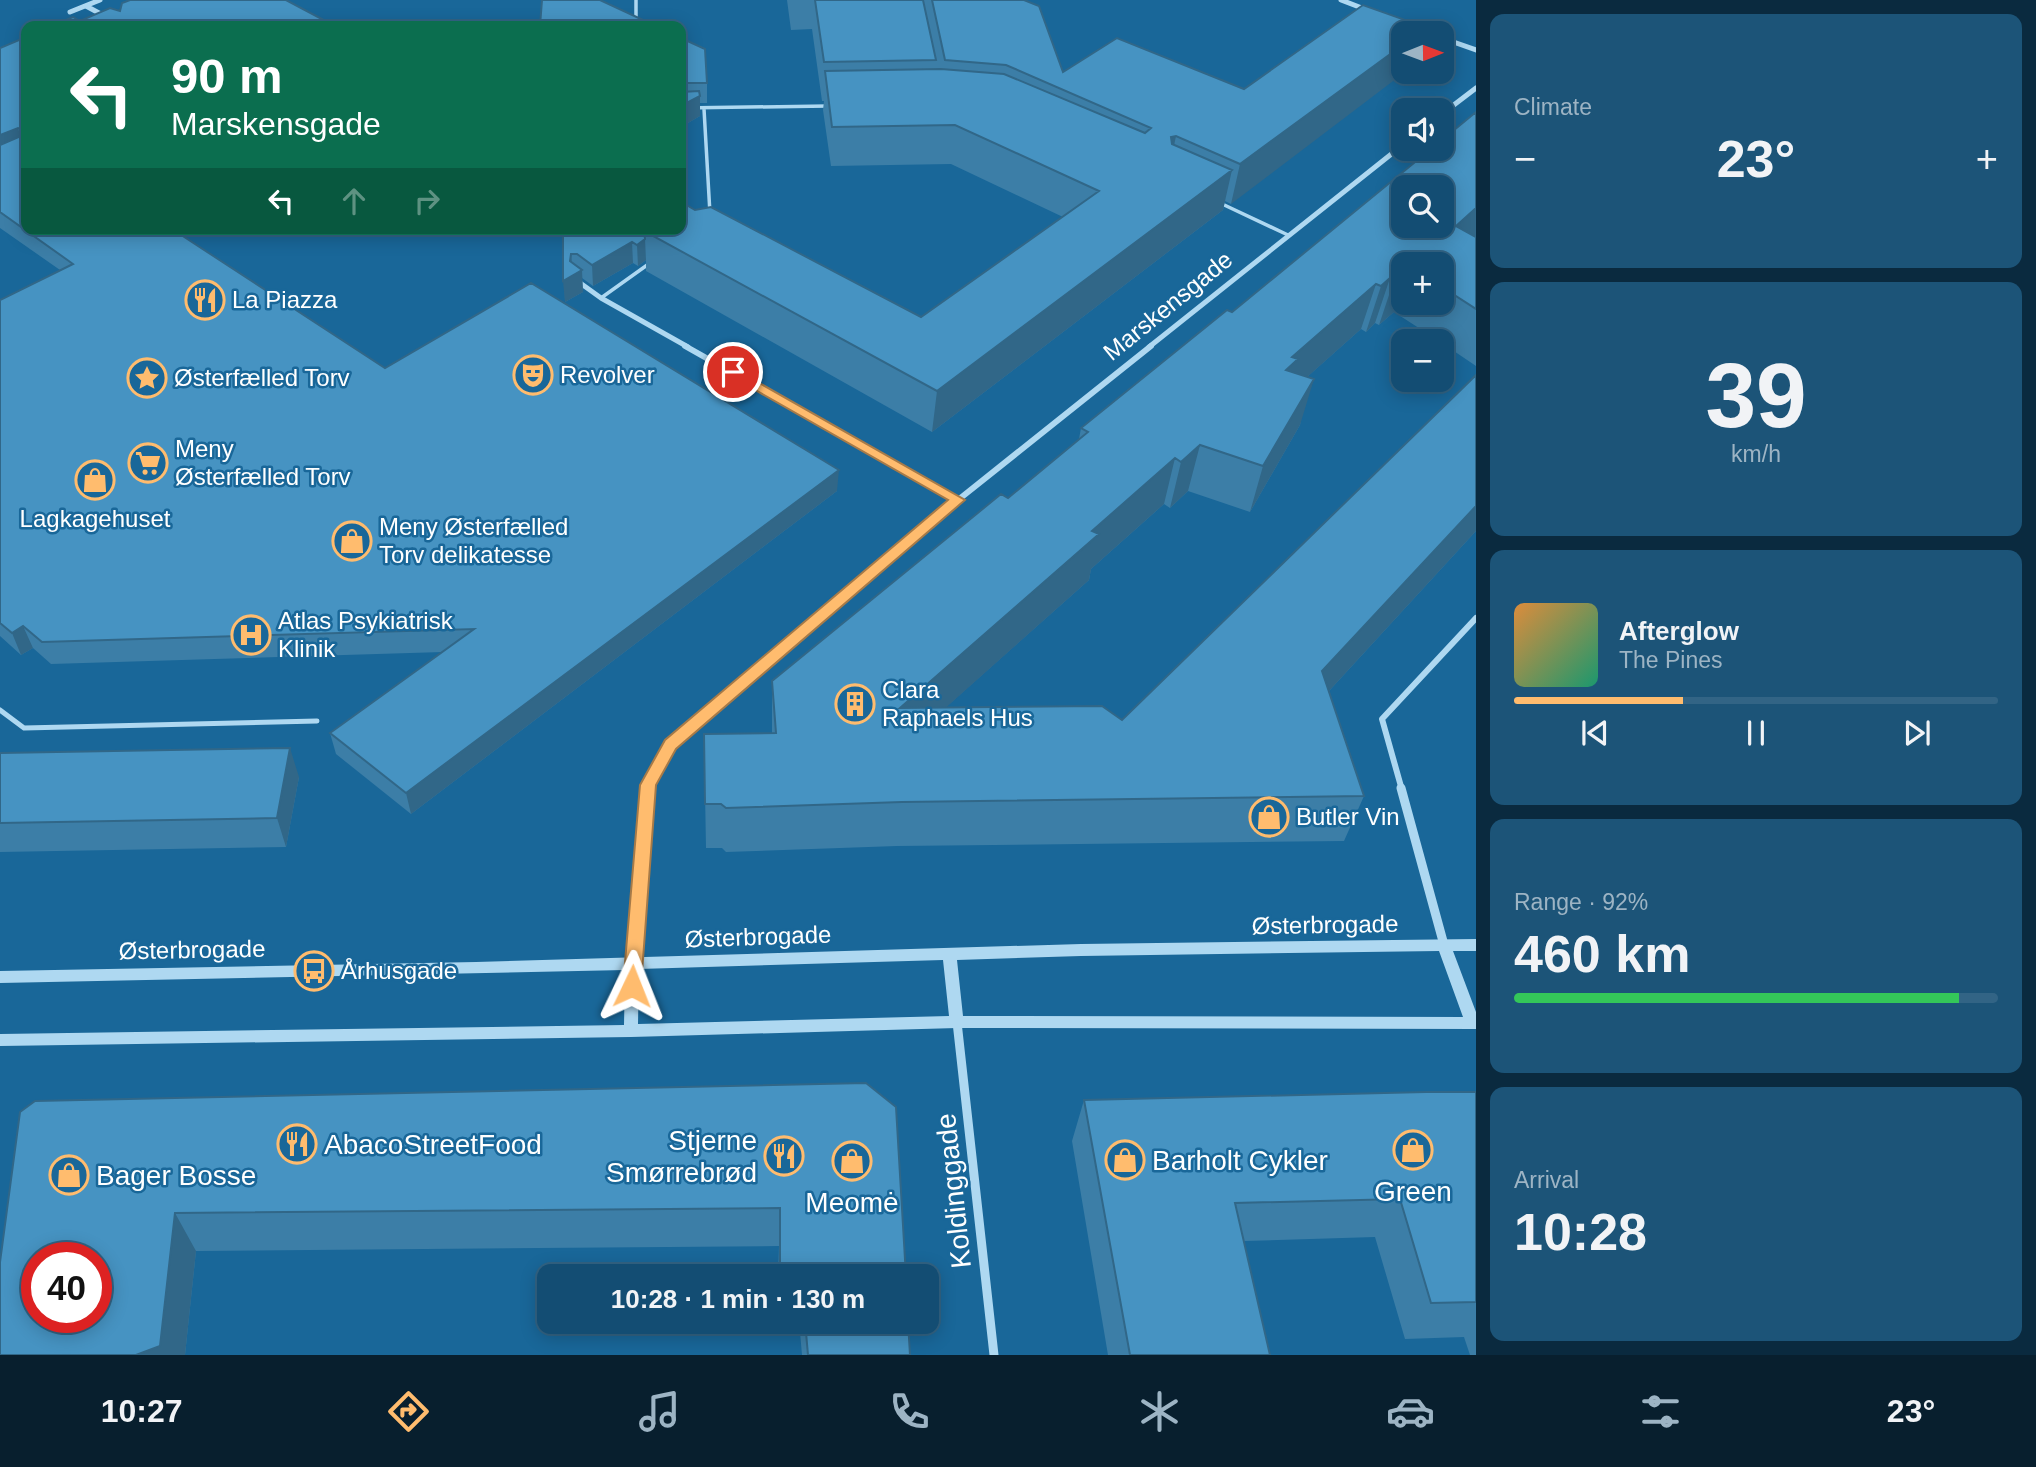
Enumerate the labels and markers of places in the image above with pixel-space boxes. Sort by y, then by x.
restaurant icon: La Piazza [184,279,226,321]
place label: La Piazza [232,286,338,313]
pin [703,342,763,402]
theatre icon: Revolver [512,354,554,396]
place icon: Østerfælled Torv [126,357,168,399]
place label: Revolver [560,361,655,388]
place label: Østerfælled Torv [174,364,350,391]
place label: Meny Østerfælled Torv [175,435,351,490]
supermarket icon: Meny Østerfælled Torv [127,442,169,484]
shop icon: Lagkagehuset [74,459,116,501]
place label: Lagkagehuset [20,505,171,532]
place label: Meny Østerfælled Torv delikatesse [379,513,568,568]
shop icon: Meny Østerfælled Torv delikatesse [331,520,373,562]
place label: Atlas Psykiatrisk Klinik [278,607,454,662]
hospital icon: Atlas Psykiatrisk Klinik [230,614,272,656]
place label: Clara Raphaels Hus [882,676,1033,731]
building icon: Clara Raphaels Hus [834,683,876,725]
shop icon: Butler Vin [1248,796,1290,838]
place label: Butler Vin [1296,803,1400,830]
bus stop icon: Århusgade [293,950,335,992]
place label: Århusgade [341,957,457,984]
restaurant icon: AbacoStreetFood [276,1123,318,1165]
place label: Stjerne Smørrebrød [606,1125,757,1188]
place label: AbacoStreetFood [324,1129,542,1160]
shop icon: Green [1392,1129,1434,1171]
restaurant icon: Stjerne Smørrebrød [763,1135,805,1177]
shop icon: Barholt Cykler [1104,1139,1146,1181]
shop icon: Meomė [831,1140,873,1182]
place label: Barholt Cykler [1152,1145,1328,1176]
shop icon: Bager Bosse [48,1154,90,1196]
place label: Bager Bosse [96,1160,256,1191]
place label: Green [1374,1176,1452,1207]
place label: Meomė [805,1187,899,1218]

